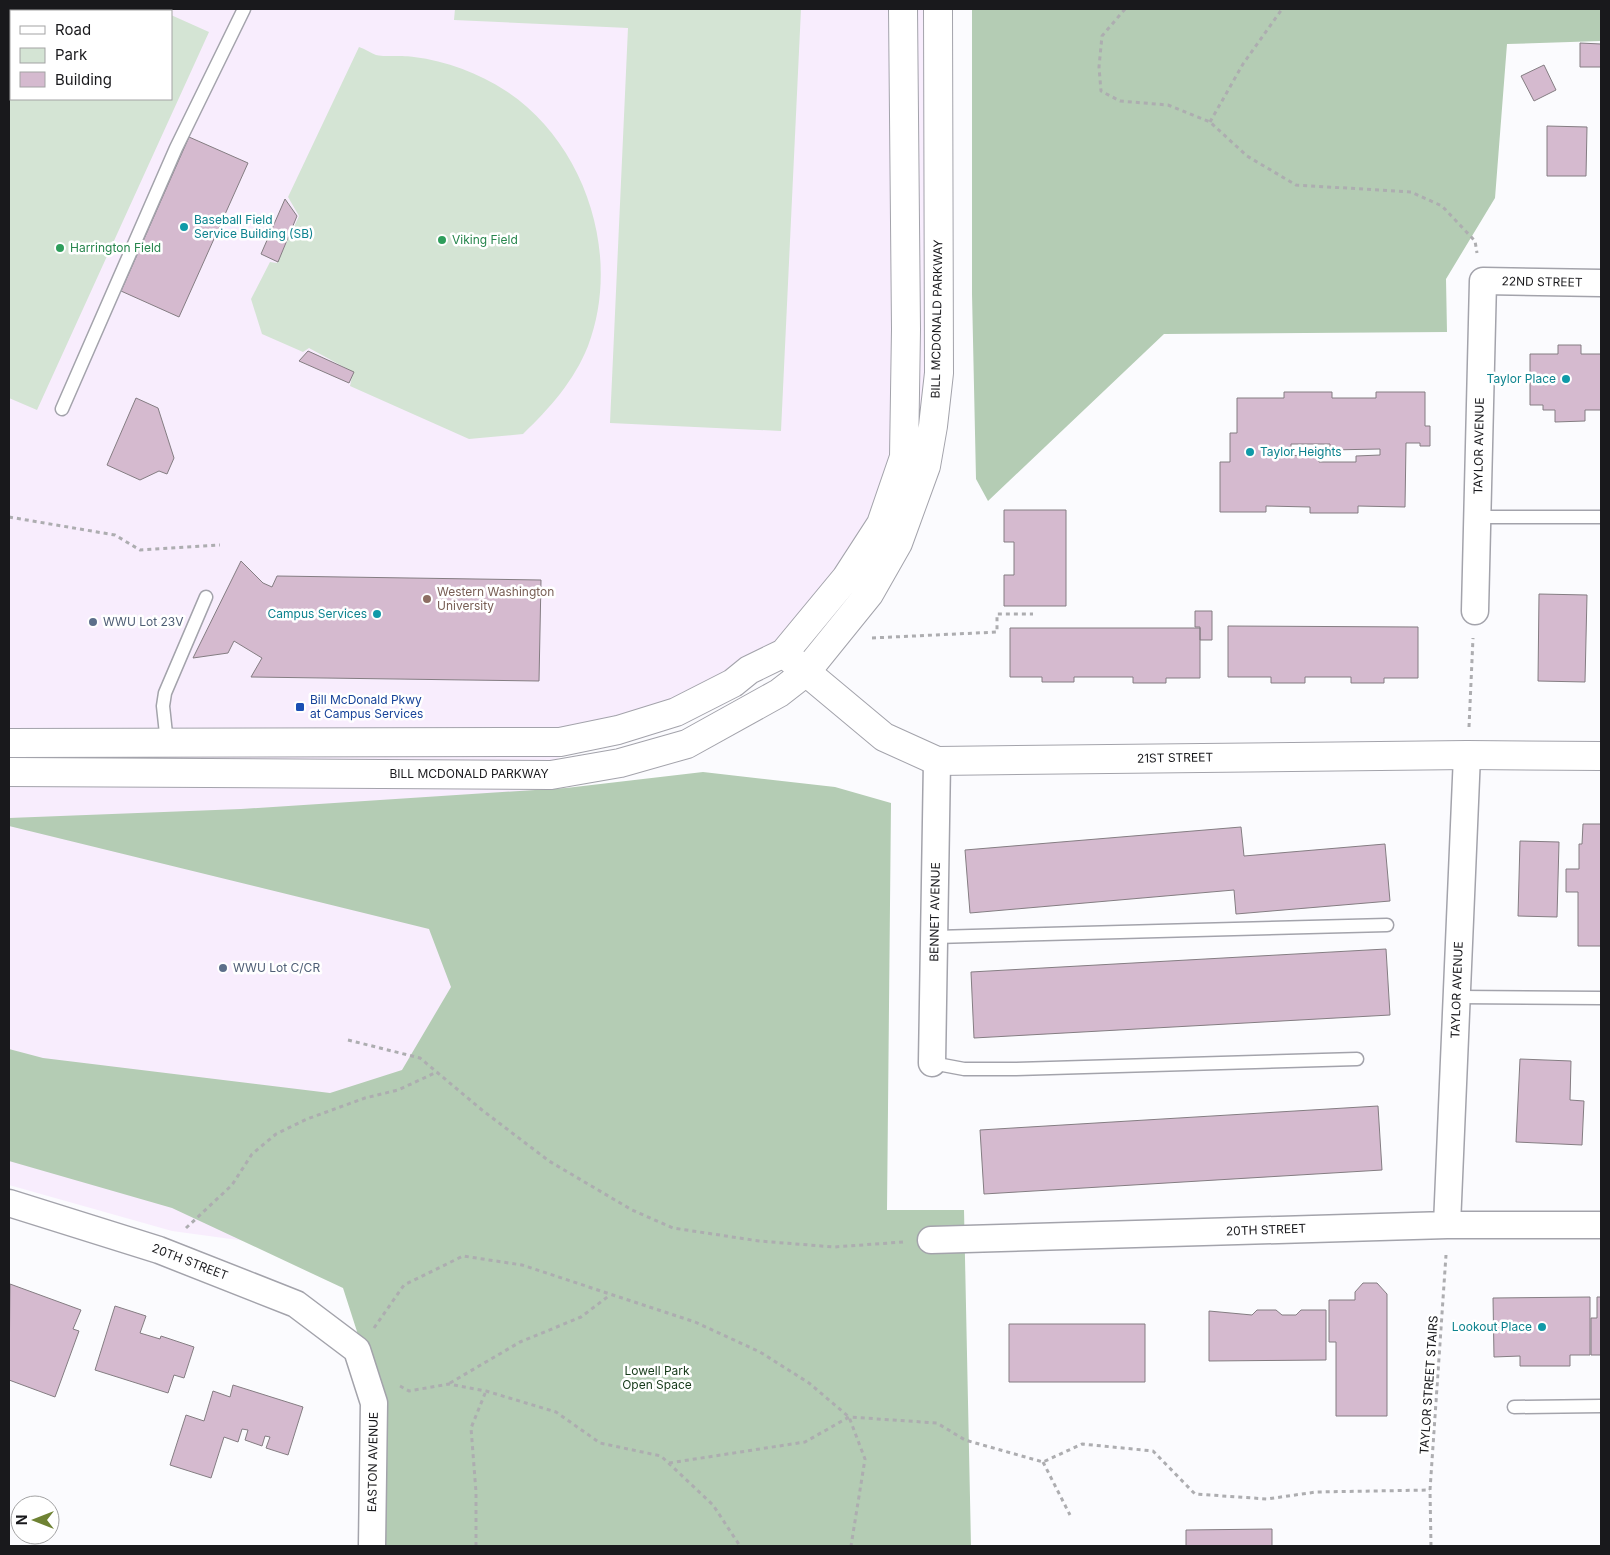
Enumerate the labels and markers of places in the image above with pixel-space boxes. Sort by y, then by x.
place label: Baseball Field Service Building (SB) [194,212,313,241]
marker: Baseball Field Service Building (SB) [178,221,190,233]
place label: Viking Field [452,232,518,247]
marker: Viking Field [436,234,448,246]
place label: Harrington Field [70,240,161,255]
marker: Harrington Field [54,242,66,254]
place label: Taylor Place [1487,371,1556,386]
marker: Taylor Place [1560,373,1572,385]
place label: Taylor Heights [1260,444,1342,459]
marker: Taylor Heights [1244,446,1256,458]
place label: Western Washington University [437,584,554,613]
marker: Western Washington University [421,593,433,605]
place label: Campus Services [268,606,367,621]
marker: Campus Services [371,608,383,620]
place label: WWU Lot 23V [103,614,184,629]
marker: WWU Lot 23V [87,616,99,628]
place label: Bill McDonald Pkwy at Campus Services [310,692,423,721]
marker: Bill McDonald Pkwy at Campus Services [294,701,306,713]
place label: WWU Lot C/CR [233,960,320,975]
marker: WWU Lot C/CR [217,962,229,974]
place label: Lookout Place [1452,1319,1532,1334]
marker: Lookout Place [1536,1321,1548,1333]

